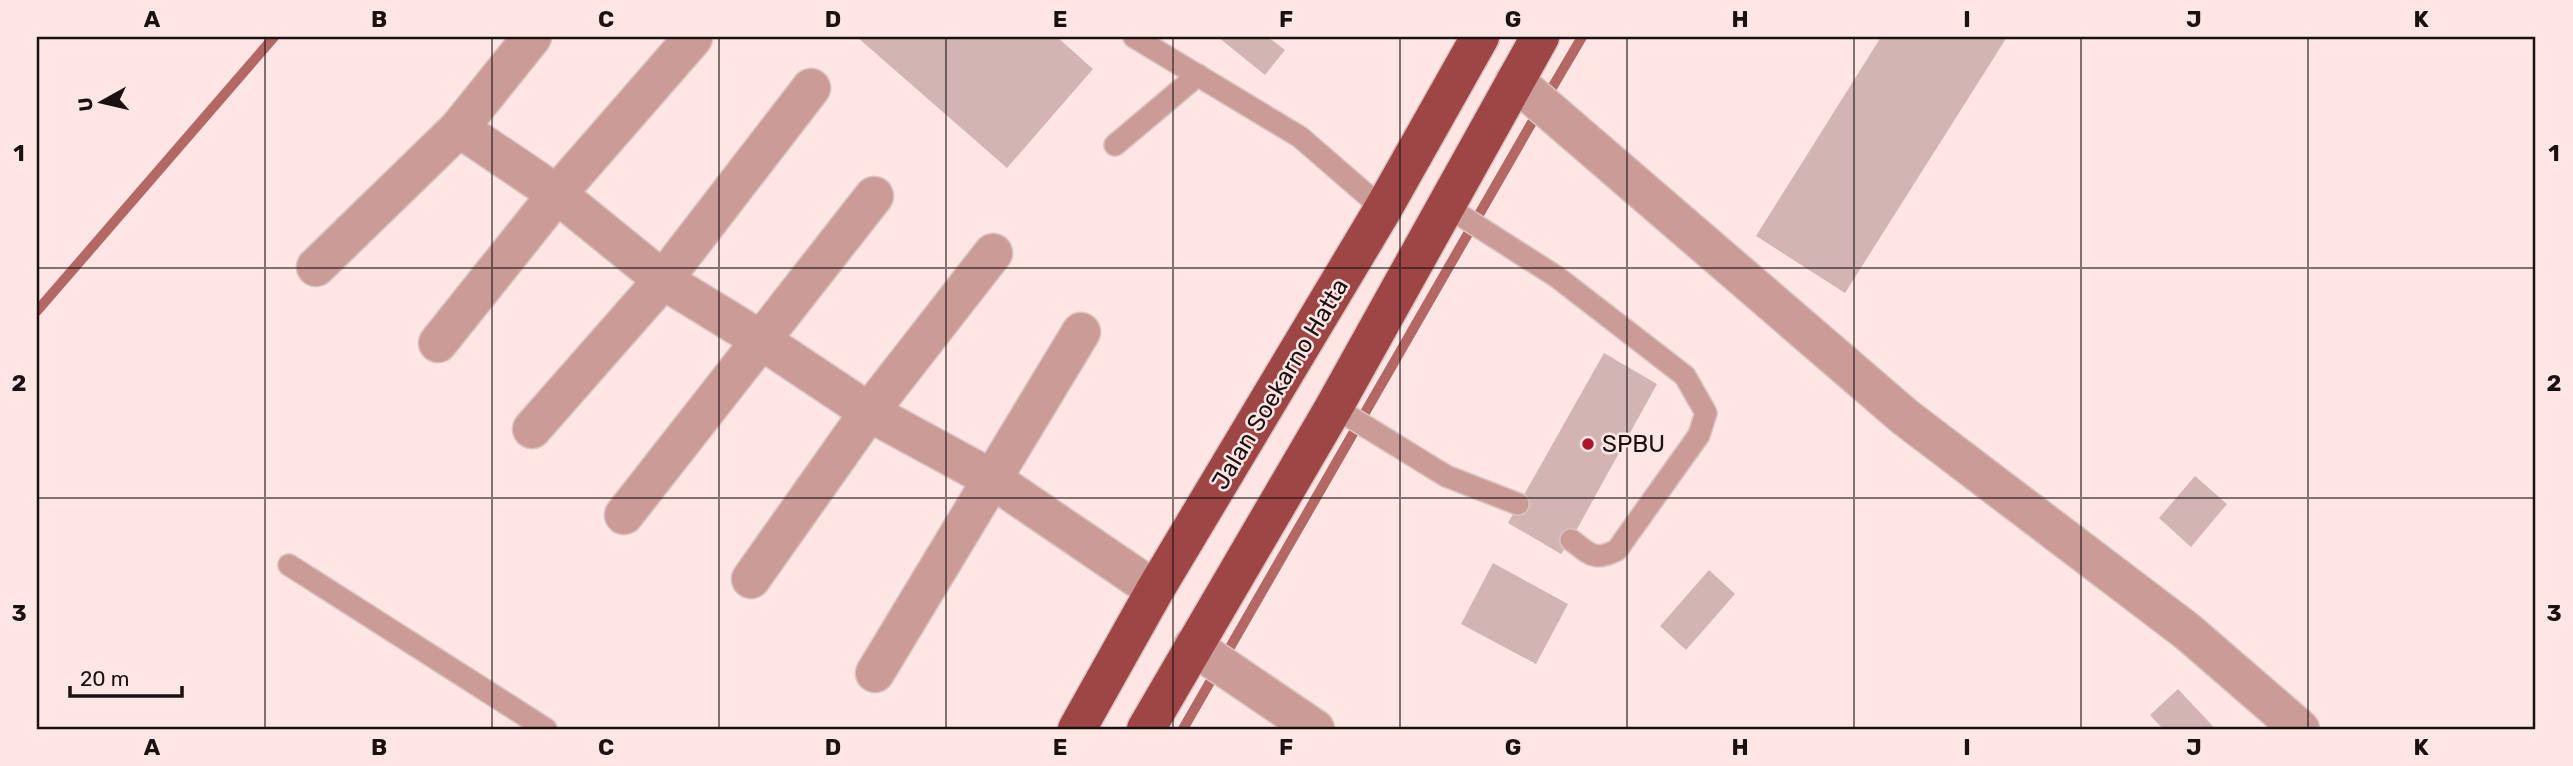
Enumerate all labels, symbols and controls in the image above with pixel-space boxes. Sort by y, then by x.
text: A [144,5,161,33]
text: B [371,5,387,33]
text: C [598,5,614,33]
text: D [825,5,841,33]
text: E [1053,5,1067,33]
text: F [1279,5,1293,33]
text: G [1505,5,1521,33]
text: H [1731,5,1749,33]
text: I [1963,5,1971,33]
text: J [2186,5,2202,33]
text: K [2413,5,2429,33]
north arrow [66,66,136,136]
text: U [73,96,98,113]
text: 1 [13,139,25,167]
text: 1 [2548,139,2560,167]
street label: Jalan Soekarno Hatta [1206,273,1354,495]
text: 2 [12,369,26,397]
text: 2 [2547,369,2561,397]
place label: SPBU [1602,430,1665,458]
marker: SPBU [1580,436,1596,452]
text: 3 [11,599,27,627]
text: 3 [2546,599,2562,627]
scale bar [70,654,182,698]
text: 20 m [80,666,129,691]
text: A [144,733,161,761]
text: B [371,733,387,761]
text: C [598,733,614,761]
text: D [825,733,841,761]
text: E [1053,733,1067,761]
text: F [1279,733,1293,761]
text: G [1505,733,1521,761]
text: H [1731,733,1749,761]
text: I [1963,733,1971,761]
text: J [2186,733,2202,761]
text: K [2413,733,2429,761]

